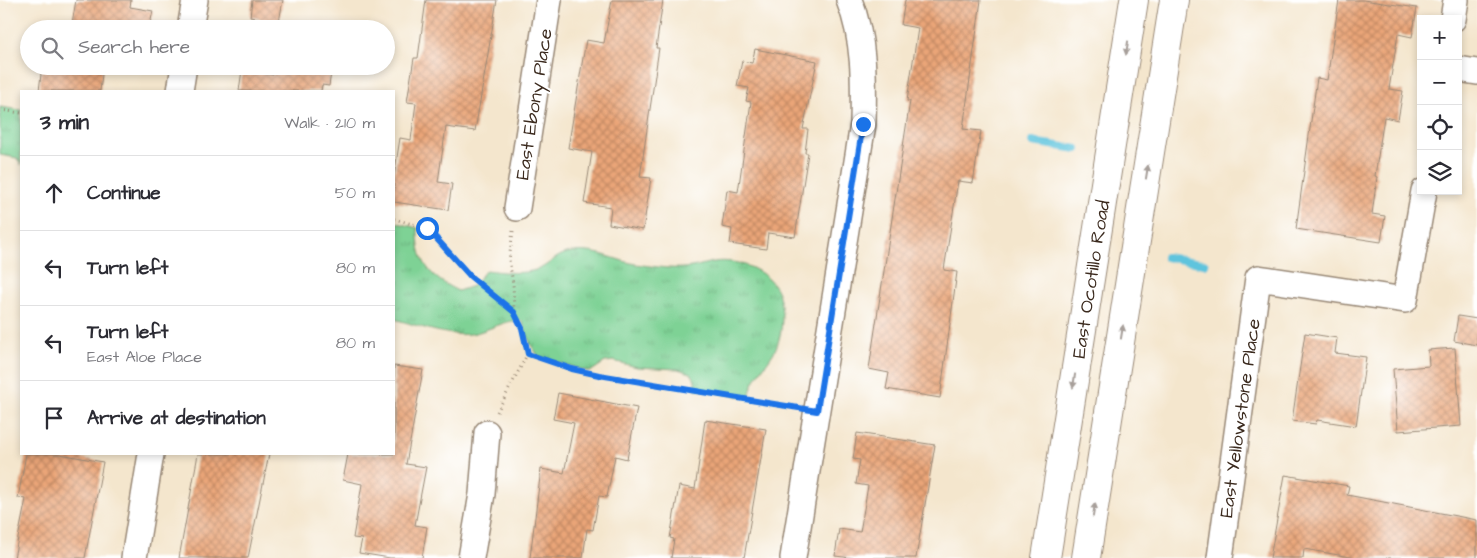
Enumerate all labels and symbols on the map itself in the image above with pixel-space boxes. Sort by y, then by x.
street label: East Ebony Place [509,27,561,182]
one-way arrow [1122,41,1130,57]
route end [852,113,875,136]
one-way arrow [1144,163,1152,179]
street label: East Ocotillo Road [1066,198,1117,360]
route start [416,217,439,240]
street label: East Yellowstone Place [1213,317,1268,519]
one-way arrow [1118,324,1126,340]
one-way arrow [1069,374,1077,390]
one-way arrow [1090,501,1098,517]

